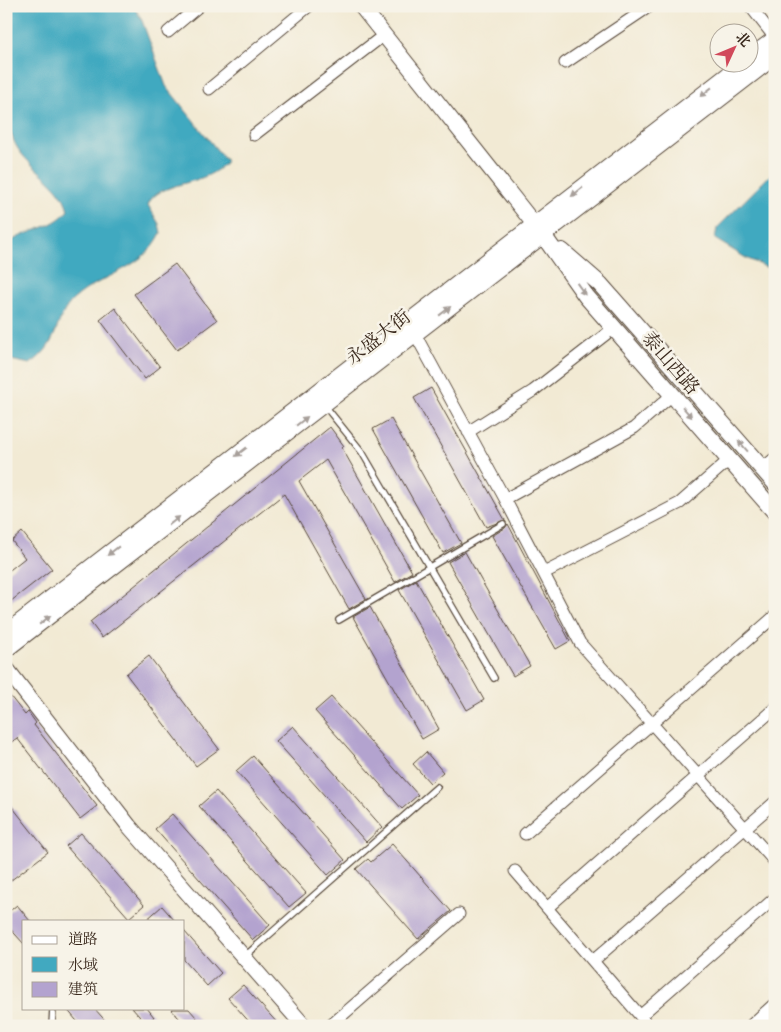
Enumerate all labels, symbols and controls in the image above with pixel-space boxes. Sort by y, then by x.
north arrow [708,22,758,72]
text: 北 [732,28,755,50]
one-way arrow [700,87,713,98]
one-way arrow [571,186,584,197]
one-way arrow [576,282,586,296]
street label: 永盛大街 [340,304,416,370]
one-way arrow [438,306,452,316]
street label: 泰山西路 [637,326,705,400]
one-way arrow [682,406,693,419]
one-way arrow [295,416,308,427]
one-way arrow [737,440,748,453]
one-way arrow [235,446,248,457]
one-way arrow [167,515,180,526]
one-way arrow [106,546,119,556]
one-way arrow [38,614,51,625]
legend [22,920,185,1010]
text: 道路 [68,929,98,948]
text: 水域 [68,955,98,974]
text: 建筑 [68,979,98,998]

